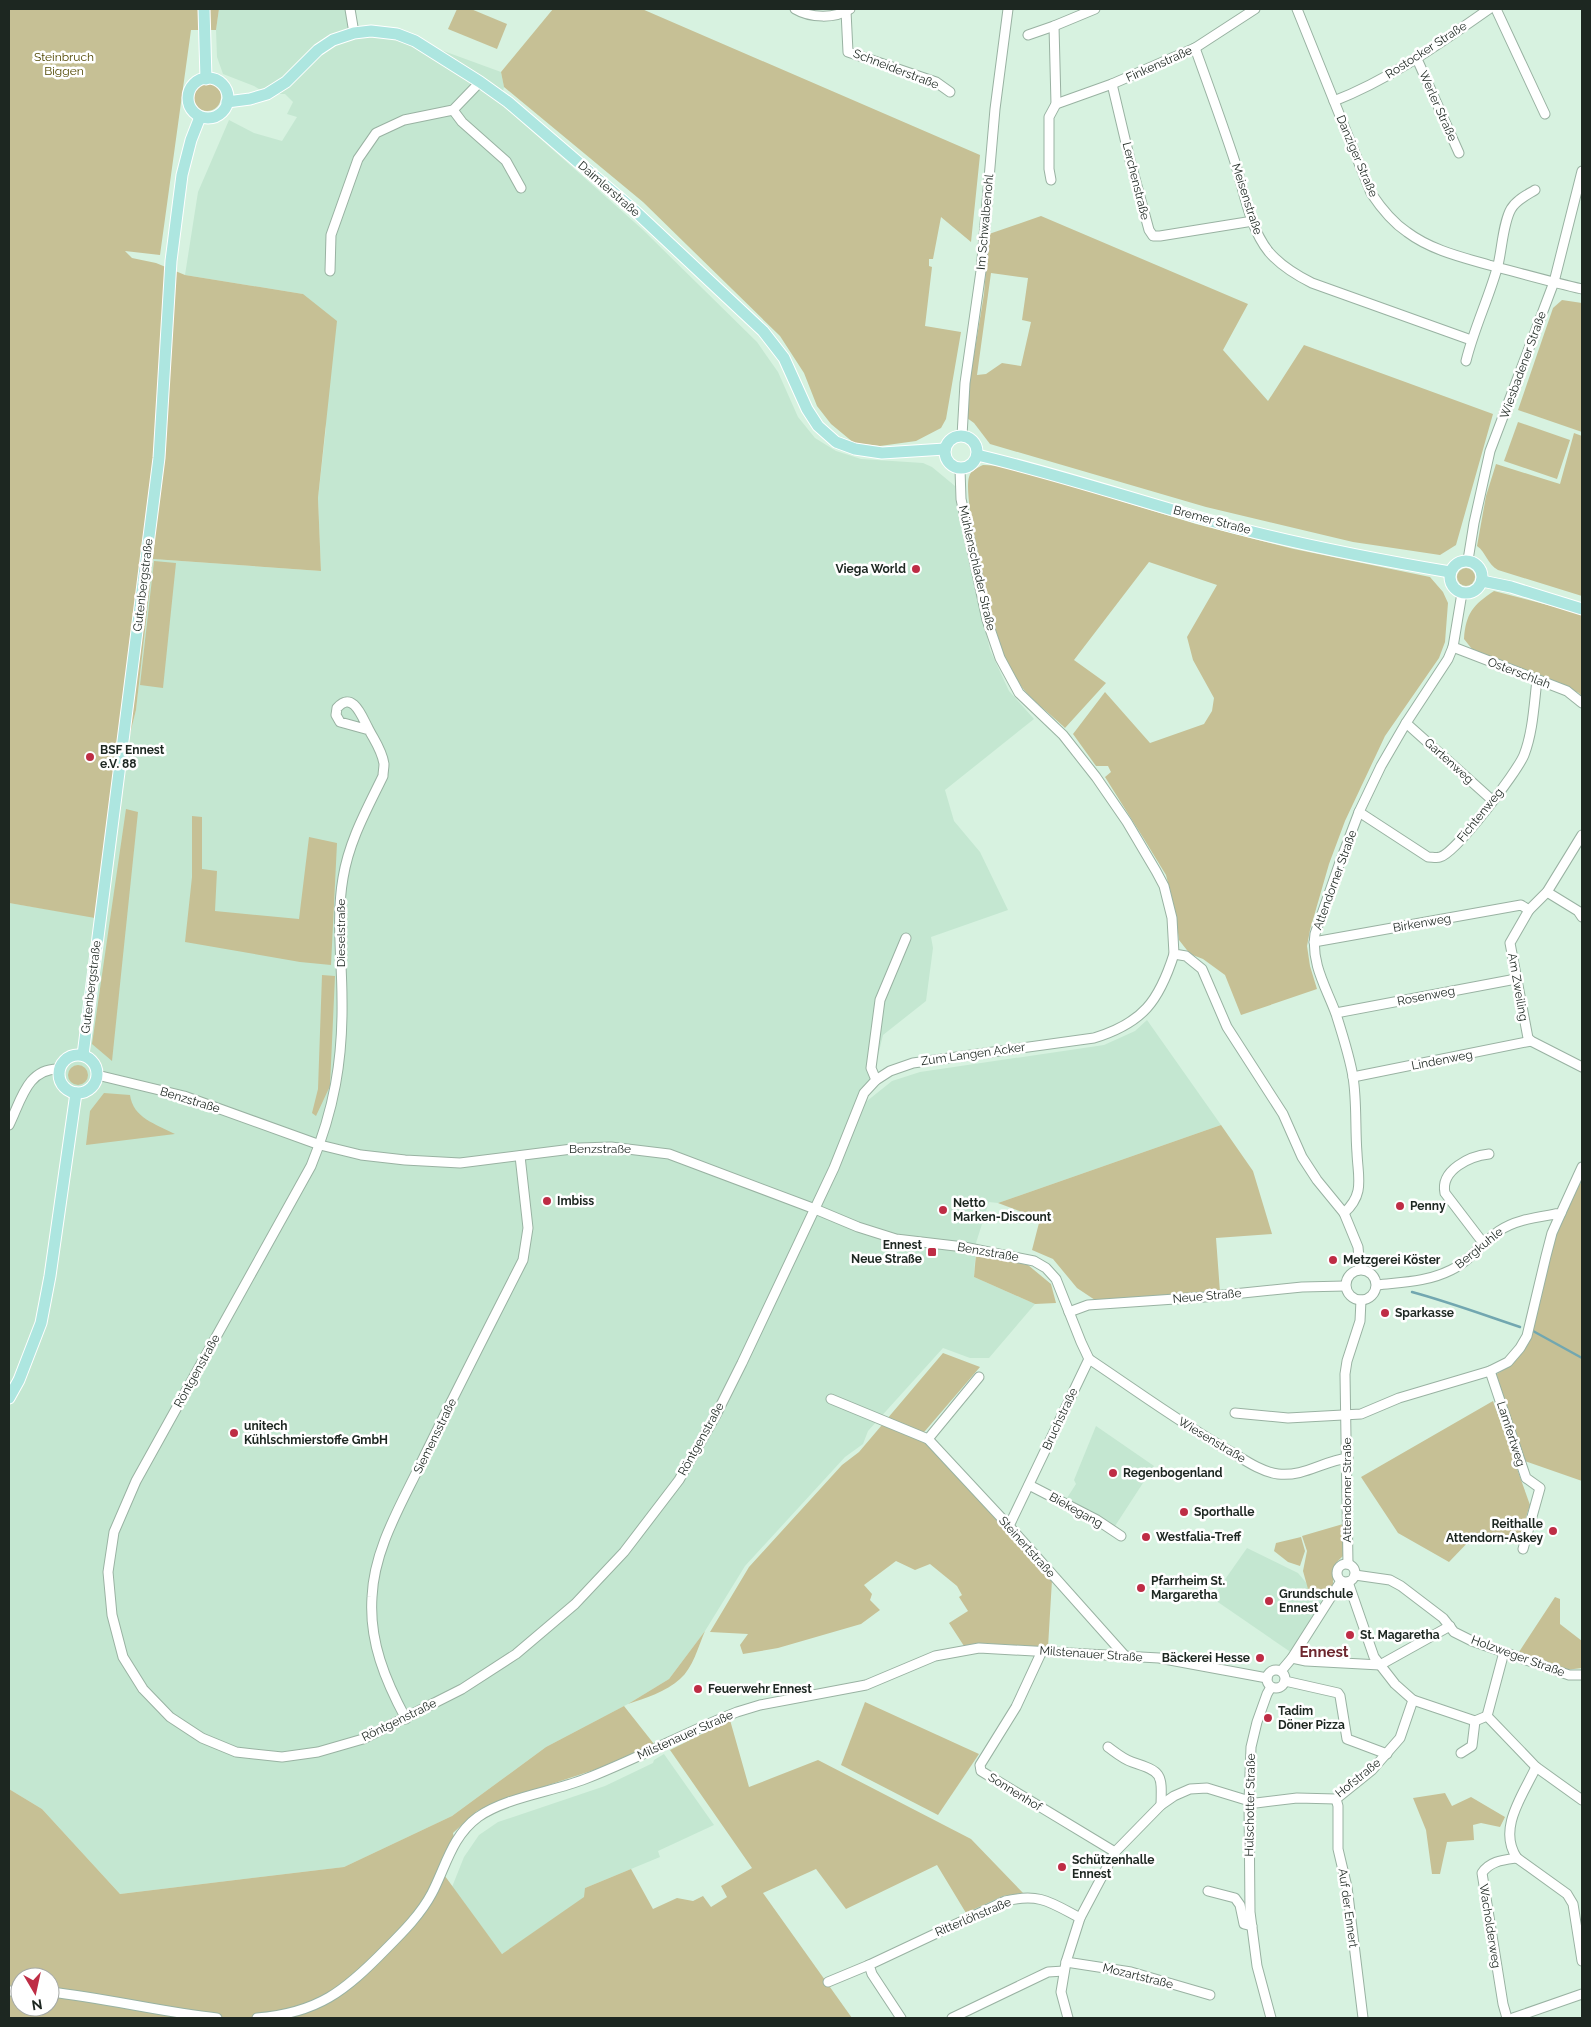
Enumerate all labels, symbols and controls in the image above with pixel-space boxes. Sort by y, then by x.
street label: Rostocker Straße [1383,19,1469,81]
street label: Finkenstraße [1124,43,1194,85]
street label: Schneiderstraße [851,46,941,92]
park label: Steinbruch Biggen [34,50,94,78]
street label: Werler Straße [1416,68,1460,144]
street label: Danziger Straße [1333,113,1381,199]
street label: Lerchenstraße [1120,141,1152,221]
street label: Daimlerstraße [575,158,643,220]
street label: Meisenstraße [1229,162,1265,236]
street label: Im Schwalbenohl [974,173,996,270]
street label: Wiesbadener Straße [1497,309,1549,421]
street label: Bremer Straße [1172,503,1252,537]
street label: Mühlenschlader Straße [956,504,998,632]
street label: Gutenbergstraße [130,538,156,632]
place label: Viega World [835,562,906,576]
marker: Viega World [910,563,922,575]
street label: Osterschlah [1486,655,1552,691]
street label: Gartenweg [1422,735,1476,787]
place label: BSF Ennest e.V. 88 [100,743,165,771]
marker: BSF Ennest e.V. 88 [84,751,96,763]
street label: Fichtenweg [1454,785,1506,845]
street label: Attendorner Straße [1310,828,1360,932]
street label: Dieselstraße [334,899,348,967]
street label: Birkenweg [1392,911,1452,935]
street label: Gutenbergstraße [78,940,104,1034]
street label: Am Zweiling [1505,952,1531,1022]
street label: Rosenweg [1396,984,1456,1008]
street label: Zum Langen Acker [920,1040,1027,1068]
street label: Lindenweg [1410,1047,1474,1073]
street label: Benzstraße [158,1084,222,1116]
street label: Benzstraße [569,1142,631,1156]
place label: Imbiss [557,1194,594,1208]
marker: Imbiss [541,1195,553,1207]
place label: Netto Marken-Discount [953,1196,1052,1224]
place label: Penny [1410,1199,1446,1213]
marker: Penny [1394,1200,1406,1212]
marker: Netto Marken-Discount [937,1204,949,1216]
street label: Bergkuhle [1452,1225,1506,1271]
place label: Ennest Neue Straße [851,1238,922,1266]
street label: Benzstraße [956,1240,1020,1264]
marker: Ennest Neue Straße [926,1246,938,1258]
place label: Metzgerei Köster [1343,1253,1441,1267]
marker: Metzgerei Köster [1327,1254,1339,1266]
street label: Neue Straße [1172,1286,1242,1306]
place label: Sparkasse [1395,1306,1454,1320]
marker: Sparkasse [1379,1307,1391,1319]
street label: Röntgenstraße [171,1332,223,1410]
street label: Bruchstraße [1039,1386,1081,1452]
street label: Siemensstraße [411,1396,459,1476]
street label: Röntgenstraße [675,1400,727,1478]
street label: Lamfertweg [1494,1400,1528,1468]
street label: Wiesenstraße [1176,1414,1248,1466]
place label: unitech Kühlschmierstoffe GmbH [244,1419,388,1447]
marker: unitech Kühlschmierstoffe GmbH [228,1427,240,1439]
street label: Attendorner Straße [1340,1437,1354,1543]
place label: Regenbogenland [1123,1466,1223,1480]
marker: Regenbogenland [1107,1467,1119,1479]
street label: Biekegang [1047,1490,1105,1530]
place label: Sporthalle [1194,1505,1254,1519]
marker: Sporthalle [1178,1506,1190,1518]
street label: Steinertstraße [996,1514,1058,1580]
place label: Reithalle Attendorn-Askey [1446,1517,1543,1545]
marker: Reithalle Attendorn-Askey [1547,1525,1559,1537]
place label: Westfalia-Treff [1156,1530,1241,1544]
marker: Westfalia-Treff [1140,1531,1152,1543]
place label: Pfarrheim St. Margaretha [1151,1574,1225,1602]
marker: Pfarrheim St. Margaretha [1135,1582,1147,1594]
place label: Grundschule Ennest [1279,1587,1353,1615]
marker: Grundschule Ennest [1263,1595,1275,1607]
place label: St. Magaretha [1360,1628,1440,1642]
marker: St. Magaretha [1344,1629,1356,1641]
street label: Holzweger Straße [1469,1633,1567,1679]
street label: Milstenauer Straße [1039,1643,1143,1665]
district label: Ennest [1299,1643,1349,1661]
place label: Bäckerei Hesse [1162,1651,1250,1665]
marker: Bäckerei Hesse [1254,1652,1266,1664]
place label: Feuerwehr Ennest [708,1682,812,1696]
marker: Feuerwehr Ennest [692,1683,704,1695]
street label: Röntgenstraße [359,1696,439,1744]
place label: Tadim Döner Pizza [1278,1704,1345,1732]
street label: Milstenauer Straße [635,1708,735,1762]
marker: Tadim Döner Pizza [1262,1712,1274,1724]
street label: Hülschotter Straße [1242,1753,1258,1857]
street label: Hofstraße [1333,1756,1383,1800]
street label: Sonnenhof [986,1770,1045,1815]
place label: Schützenhalle Ennest [1072,1853,1155,1881]
marker: Schützenhalle Ennest [1056,1861,1068,1873]
street label: Auf der Ennert [1336,1867,1360,1949]
street label: Wacholderweg [1476,1883,1504,1969]
street label: Ritterlöhstraße [933,1895,1013,1939]
street label: Mozartstraße [1101,1960,1175,1992]
north arrow [10,1967,60,2017]
text: N [31,1996,44,2014]

